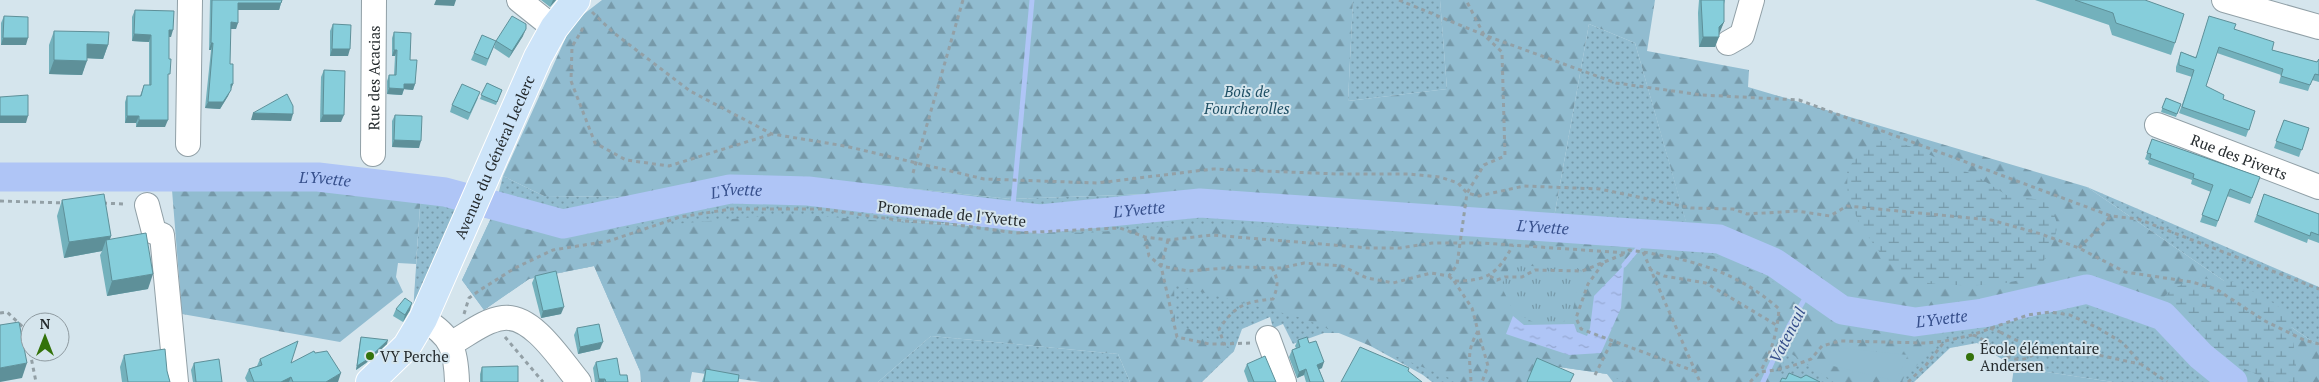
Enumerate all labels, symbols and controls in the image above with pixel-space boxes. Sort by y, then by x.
street label: Rue des Acacias [363,25,384,131]
street label: Avenue du Général Leclerc [449,72,539,242]
park label: Bois de Fourcherolles [1203,81,1290,118]
street label: Rue des Piverts [2188,129,2290,184]
water label: L'Yvette [298,166,352,192]
water label: L'Yvette [707,178,763,204]
street label: Promenade de l'Yvette [877,195,1027,231]
water label: L'Yvette [1111,196,1166,223]
water label: L'Yvette [1515,214,1570,240]
water label: Vatencul [1764,303,1811,367]
water label: L'Yvette [1913,304,1969,333]
north arrow [20,312,70,362]
text: N [40,314,51,333]
place label: École élémentaire Andersen [1980,338,2099,375]
place label: VY Perche [380,346,449,366]
marker: VY Perche [364,350,376,362]
marker: École élémentaire Andersen [1964,351,1976,363]

